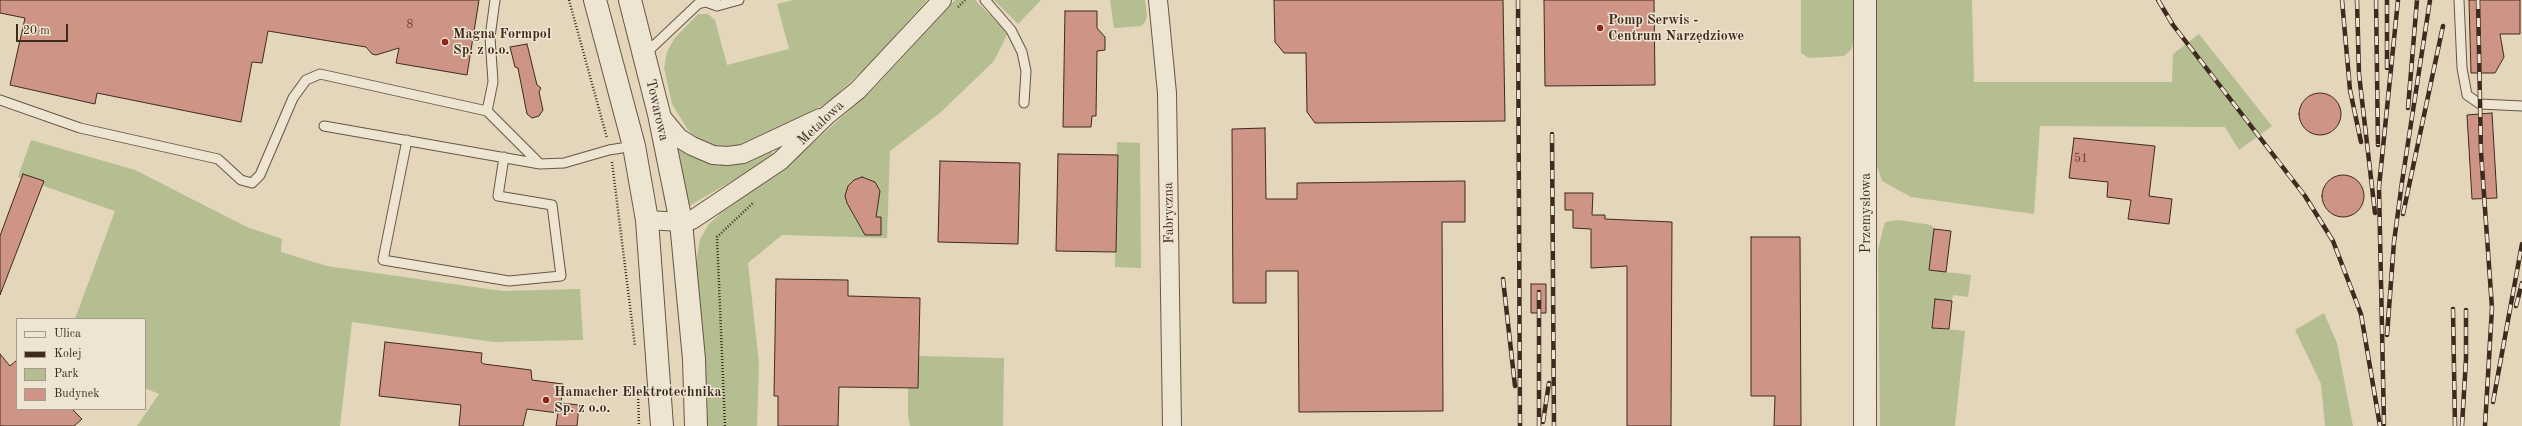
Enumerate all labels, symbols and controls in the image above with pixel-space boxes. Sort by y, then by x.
place label: Pomp Serwis - Centrum Narzędziowe [1608,12,1744,44]
scale bar [18,16,70,42]
house number: 8 [407,18,413,32]
marker: Pomp Serwis - Centrum Narzędziowe [1595,23,1605,33]
text: 20 m [23,25,50,37]
place label: Magna Formpol Sp. z o.o. [453,26,551,58]
marker: Magna Formpol Sp. z o.o. [440,37,450,47]
street label: Towarowa [642,77,672,143]
street label: Metalowa [794,97,848,149]
house number: 51 [2074,152,2088,166]
street label: Przemysłowa [1858,173,1874,253]
street label: Fabryczna [1160,182,1178,244]
legend [16,318,146,410]
text: Ulica [54,328,81,340]
text: Kolej [54,348,82,360]
text: Park [54,368,79,380]
place label: Hamacher Elektrotechnika Sp. z o.o. [554,384,722,416]
text: Budynek [54,388,100,400]
marker: Hamacher Elektrotechnika Sp. z o.o. [541,395,551,405]

